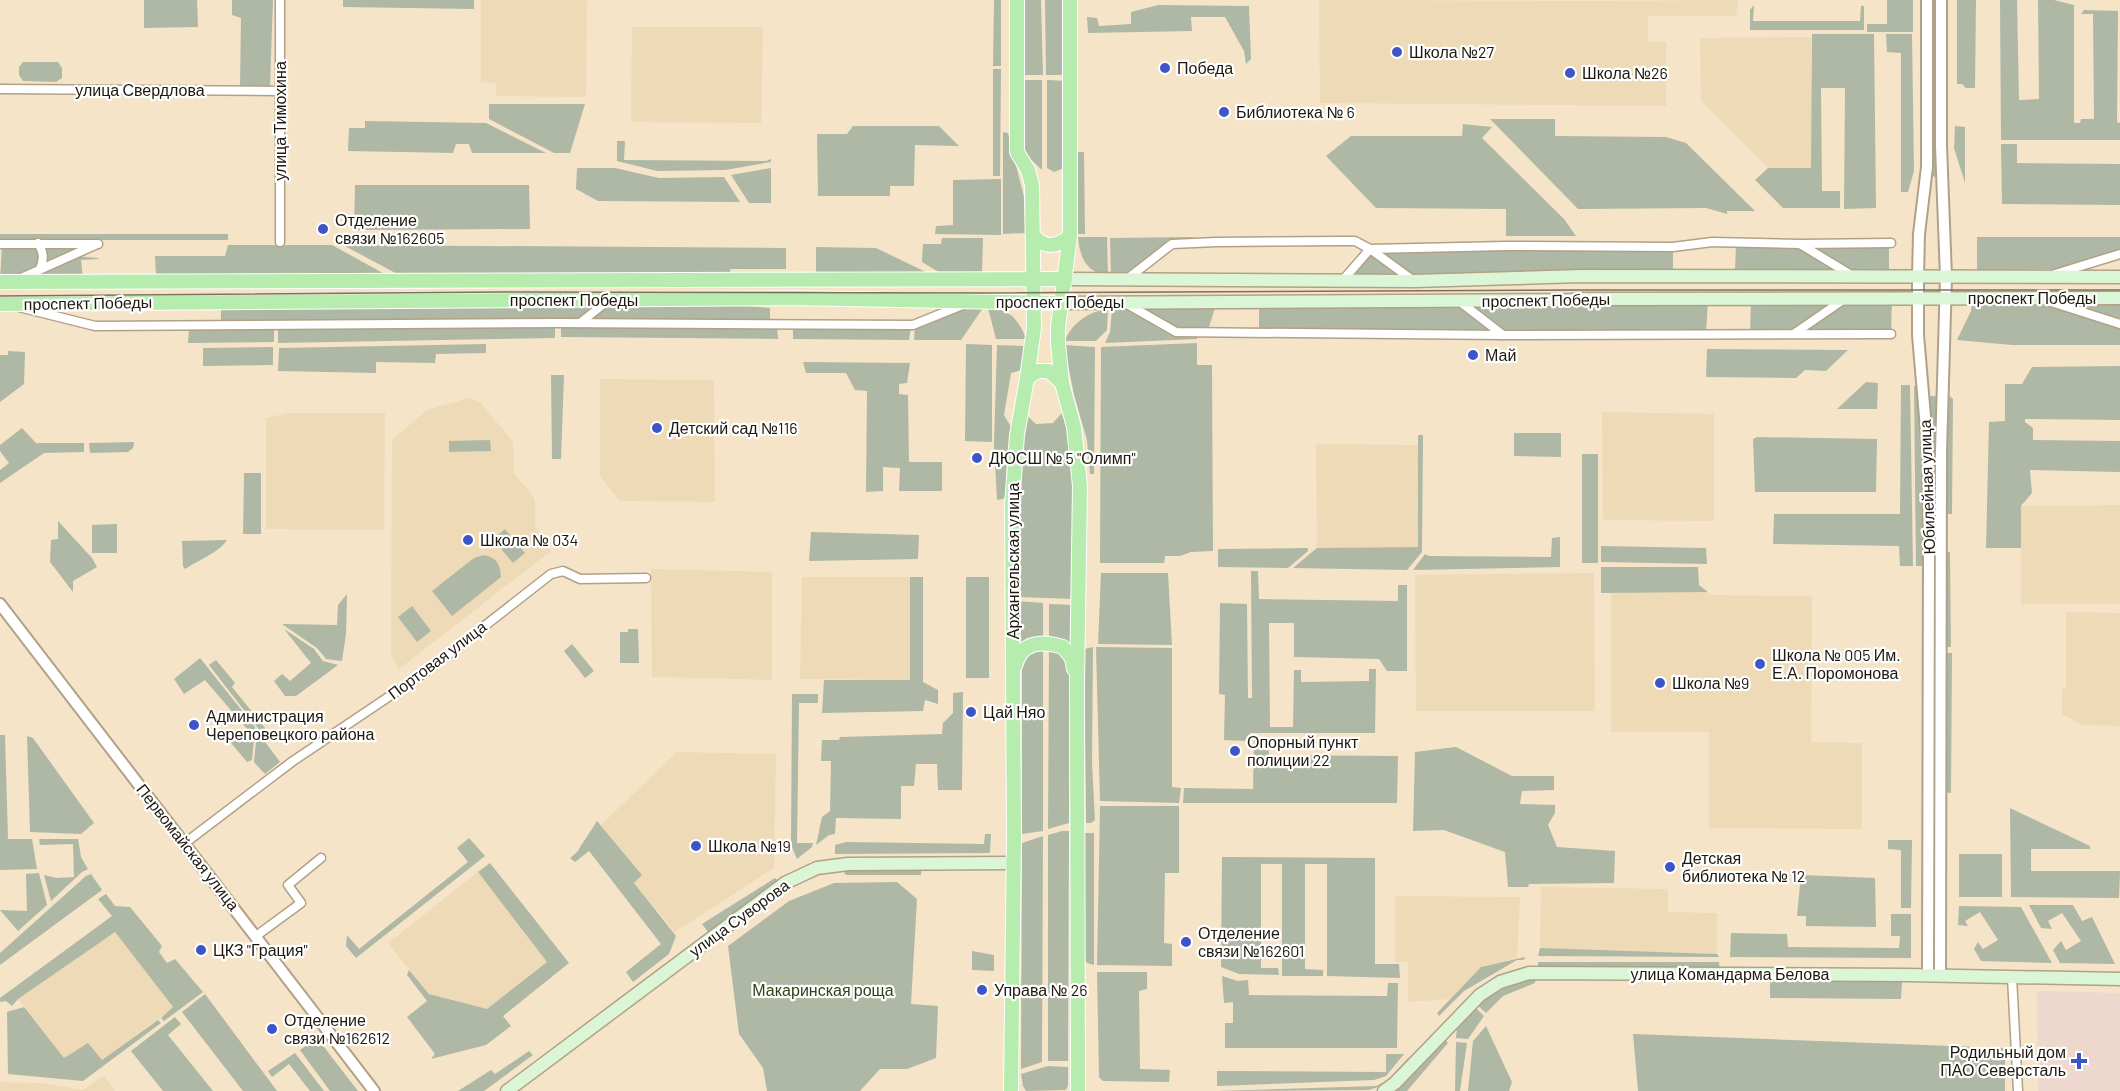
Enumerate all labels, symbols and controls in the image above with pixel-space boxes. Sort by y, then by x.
place label: Школа №27 [1409,42,1495,61]
marker: Школа №27 [1390,45,1404,59]
place label: Победа [1177,58,1233,77]
street label: улица Тимохина [270,61,289,181]
marker: Победа [1158,61,1172,75]
place label: Школа №26 [1582,63,1668,82]
marker: Школа №26 [1563,66,1577,80]
street label: улица Свердлова [75,80,205,99]
place label: Библиотека № 6 [1236,102,1355,121]
marker: Библиотека № 6 [1217,105,1231,119]
place label: Отделение связи №162605 [335,210,445,247]
marker: Отделение связи №162605 [316,222,330,236]
street label: проспект Победы [1968,288,2096,307]
street label: проспект Победы [1482,289,1610,310]
street label: проспект Победы [510,290,638,309]
street label: проспект Победы [24,292,152,313]
street label: проспект Победы [996,292,1124,311]
place label: Май [1485,345,1516,364]
marker: Май [1466,348,1480,362]
place label: Детский сад №116 [669,418,798,437]
street label: Юбилейная улица [1915,419,1938,555]
marker: Детский сад №116 [650,421,664,435]
place label: ДЮСШ № 5 "Олимп" [989,448,1136,467]
marker: ДЮСШ № 5 "Олимп" [970,451,984,465]
street label: Архангельская улица [1003,483,1022,639]
place label: Школа № 034 [480,530,578,549]
marker: Школа № 034 [461,533,475,547]
street label: Портовая улица [384,616,490,703]
place label: Школа № 005 Им. Е.А. Поромонова [1772,645,1901,682]
marker: Школа № 005 Им. Е.А. Поромонова [1753,657,1767,671]
place label: Школа №9 [1672,673,1749,692]
marker: Школа №9 [1653,676,1667,690]
place label: Цай Няо [983,702,1045,721]
marker: Цай Няо [964,705,978,719]
place label: Администрация Череповецкого района [206,706,374,743]
marker: Администрация Череповецкого района [187,718,201,732]
place label: Опорный пункт полиции 22 [1247,732,1359,769]
marker: Опорный пункт полиции 22 [1228,744,1242,758]
street label: Первомайская улица [133,780,244,914]
place label: Школа №19 [708,836,791,855]
marker: Школа №19 [689,839,703,853]
place label: Детская библиотека № 12 [1682,848,1805,885]
marker: Детская библиотека № 12 [1663,860,1677,874]
street label: улица Суворова [685,875,792,960]
place label: Отделение связи №162601 [1198,923,1304,960]
marker: Отделение связи №162601 [1179,935,1193,949]
place label: ЦКЗ "Грация" [213,940,308,959]
marker: ЦКЗ "Грация" [194,943,208,957]
street label: улица Командарма Белова [1631,964,1830,983]
park label: Макаринская роща [752,980,894,999]
place label: Управа № 26 [994,980,1088,999]
marker: Управа № 26 [975,983,989,997]
place label: Отделение связи №162612 [284,1010,390,1047]
marker: Отделение связи №162612 [265,1022,279,1036]
place label: Родильный дом ПАО Северсталь [1940,1042,2066,1079]
marker: Родильный дом ПАО Северсталь [2070,1052,2088,1070]

